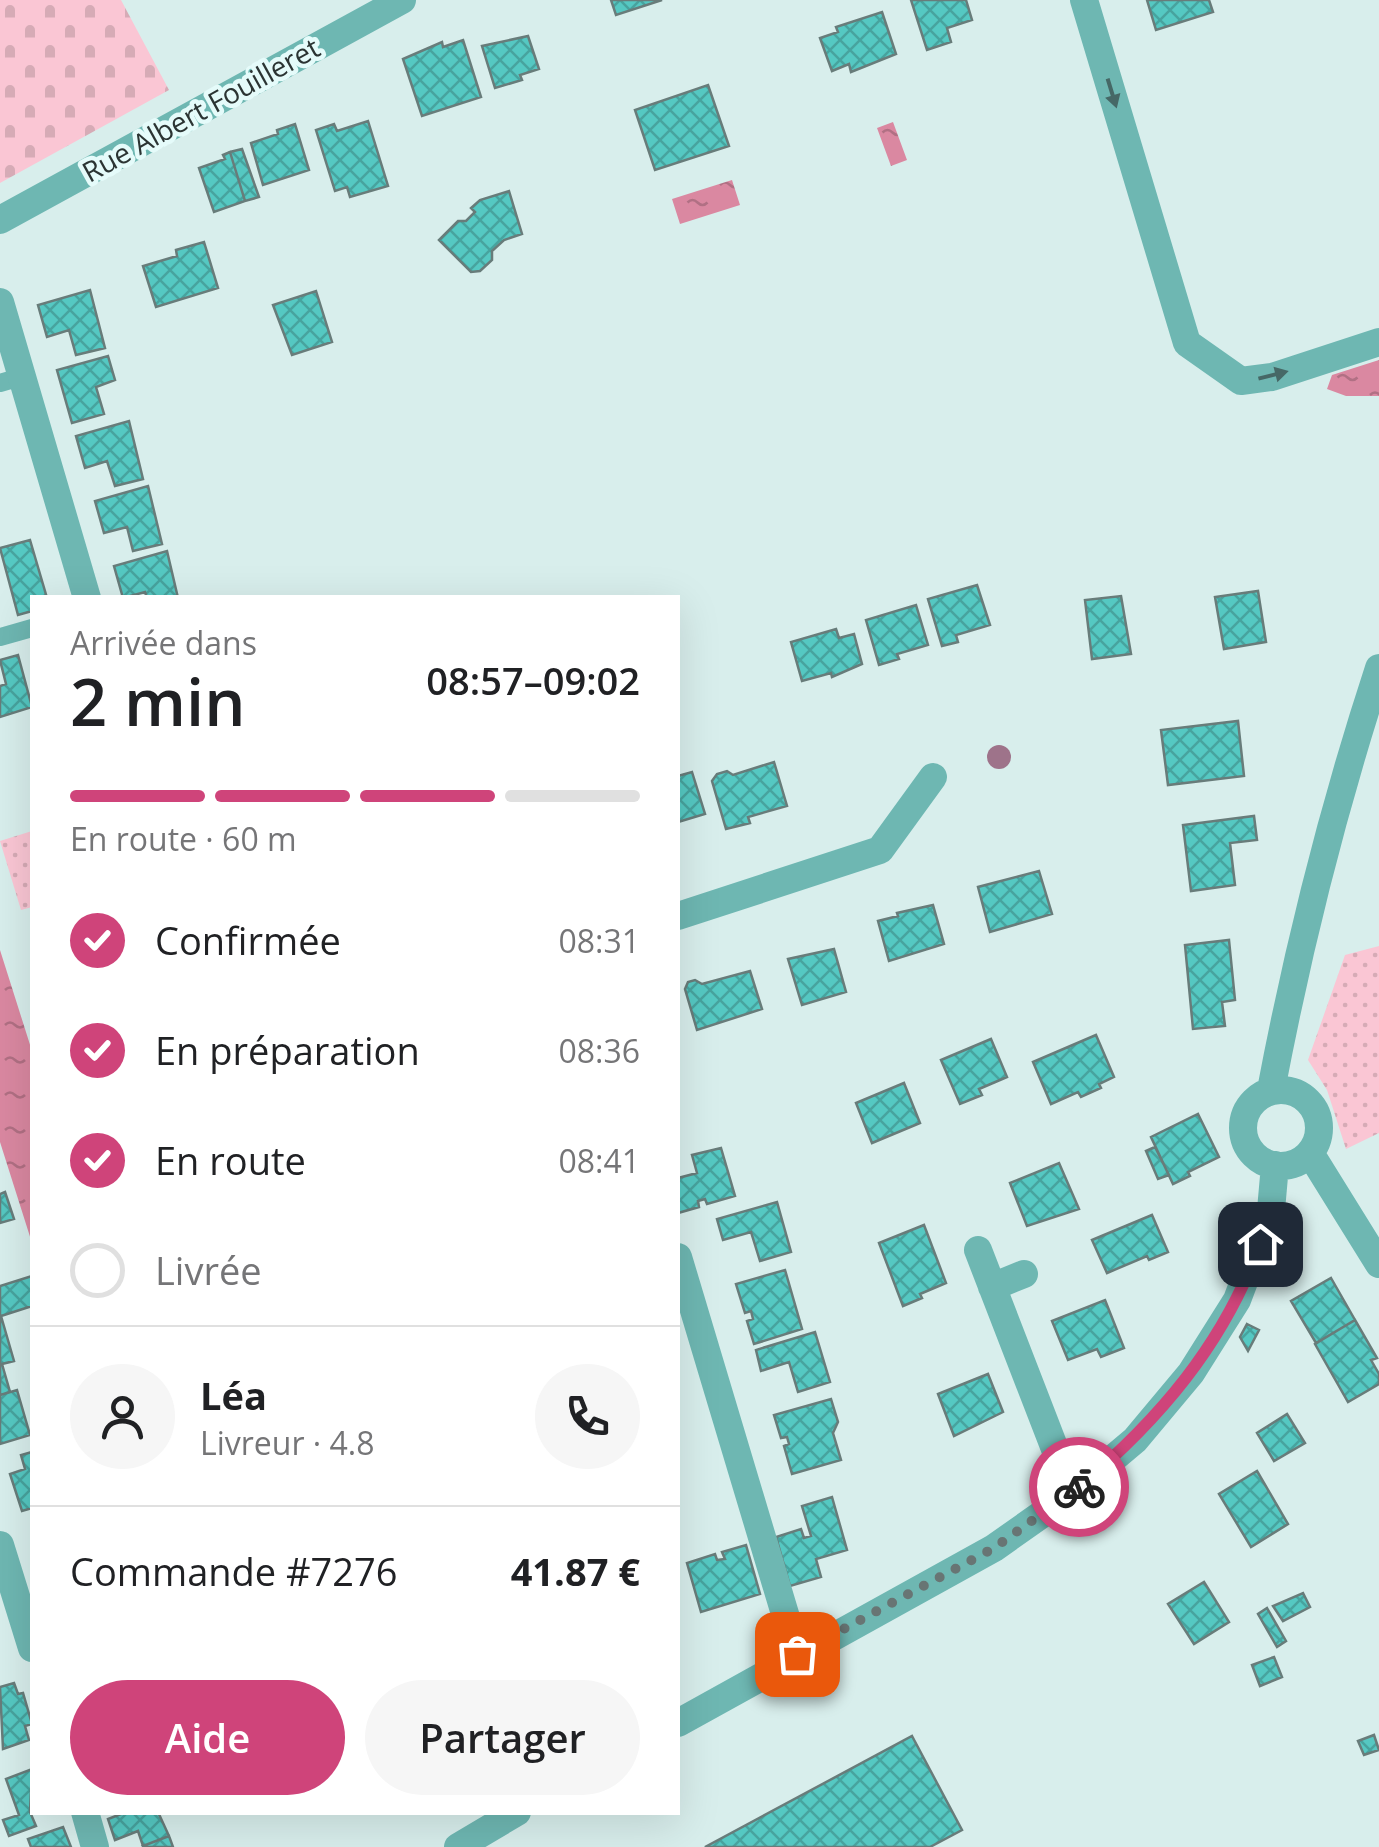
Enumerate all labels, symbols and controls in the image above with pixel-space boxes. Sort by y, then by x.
street label: Rue Albert Fouilleret [75,28,326,190]
one-way arrow [1105,79,1120,109]
one-way arrow [1258,367,1289,382]
text: Arrivée dans [70,621,257,664]
text: 08:57–09:02 [426,654,640,706]
text: 2 min [70,657,245,745]
text: En route · 60 m [70,817,297,860]
icon: check [70,913,125,968]
text: Confirmée [155,914,341,966]
text: 08:31 [558,919,640,962]
icon: check [70,1023,125,1078]
text: En préparation [155,1024,420,1076]
text: 08:36 [558,1029,640,1072]
icon: check [70,1133,125,1188]
text: En route [155,1134,306,1186]
text: 08:41 [558,1139,640,1182]
pin [1218,1202,1303,1287]
icon: home [1233,1217,1288,1272]
text: Livrée [155,1244,262,1296]
button: person [70,1364,175,1469]
button: phone [535,1364,640,1469]
text: Léa [200,1369,267,1421]
text: Livreur · 4.8 [200,1421,375,1464]
courier [1029,1437,1129,1537]
icon: bike [1052,1460,1107,1515]
text: Commande #7276 [70,1545,398,1597]
text: 41.87 € [511,1545,640,1597]
pin [755,1612,840,1697]
icon: bag [770,1627,825,1682]
button: Aide [70,1680,345,1795]
button: Partager [365,1680,640,1795]

